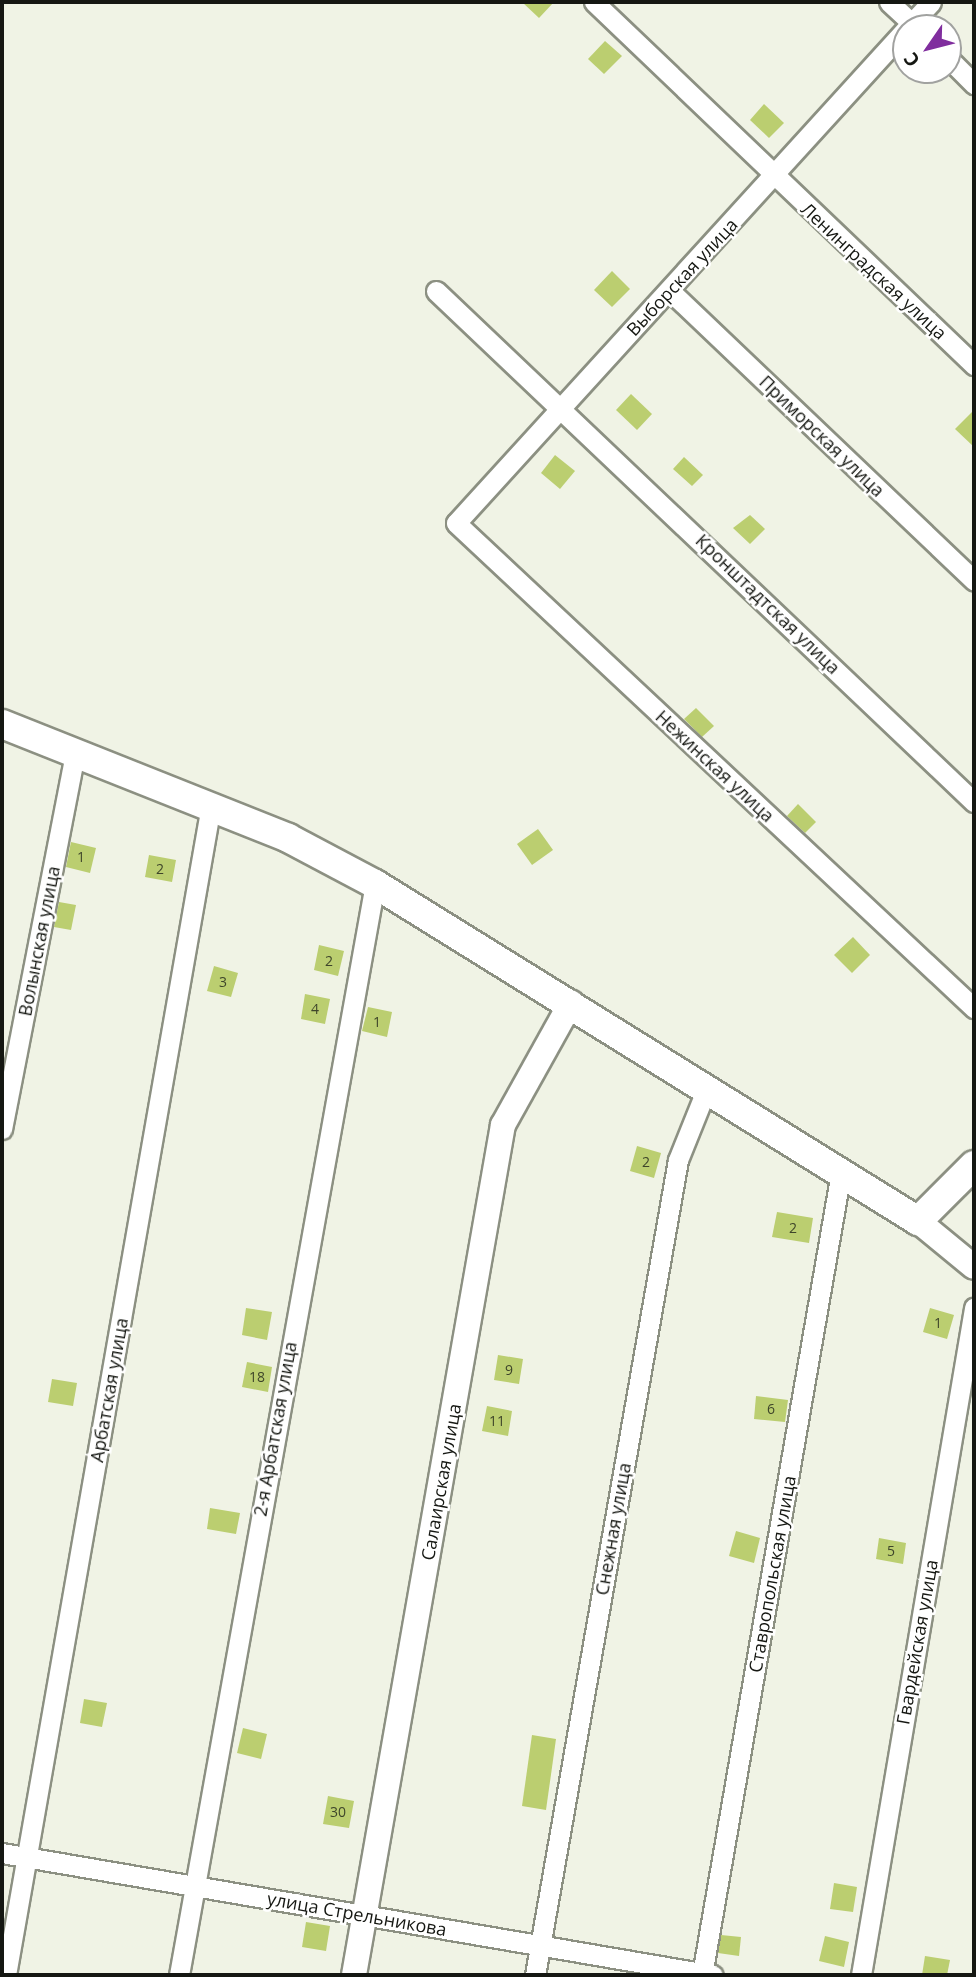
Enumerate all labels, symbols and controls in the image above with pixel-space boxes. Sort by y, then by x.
north arrow [892,14,962,84]
text: С [897,47,926,72]
street label: Ленинградская улица [797,198,951,344]
street label: Выборская улица [622,214,742,340]
street label: Приморская улица [755,371,889,501]
street label: Кронштадтская улица [691,530,845,678]
street label: Нежинская улица [651,706,779,826]
house number: 1 [77,849,85,865]
house number: 2 [156,861,164,877]
street label: Волынская улица [14,864,64,1018]
house number: 2 [325,953,333,969]
house number: 3 [219,974,227,990]
house number: 4 [311,1001,319,1017]
house number: 1 [373,1014,381,1030]
house number: 2 [642,1154,650,1170]
house number: 2 [789,1220,797,1236]
house number: 1 [934,1315,942,1331]
street label: Арбатская улица [86,1316,132,1464]
street label: 2-я Арбатская улица [249,1340,301,1518]
house number: 9 [505,1362,513,1378]
house number: 18 [249,1369,265,1385]
house number: 6 [767,1401,775,1417]
street label: Салаирская улица [417,1402,465,1562]
house number: 11 [489,1413,505,1429]
street label: Снежная улица [591,1461,635,1597]
street label: Ставропольская улица [744,1474,800,1674]
house number: 5 [887,1543,895,1559]
street label: Гвардейская улица [892,1558,942,1726]
house number: 30 [330,1804,346,1820]
street label: улица Стрельникова [266,1888,448,1940]

